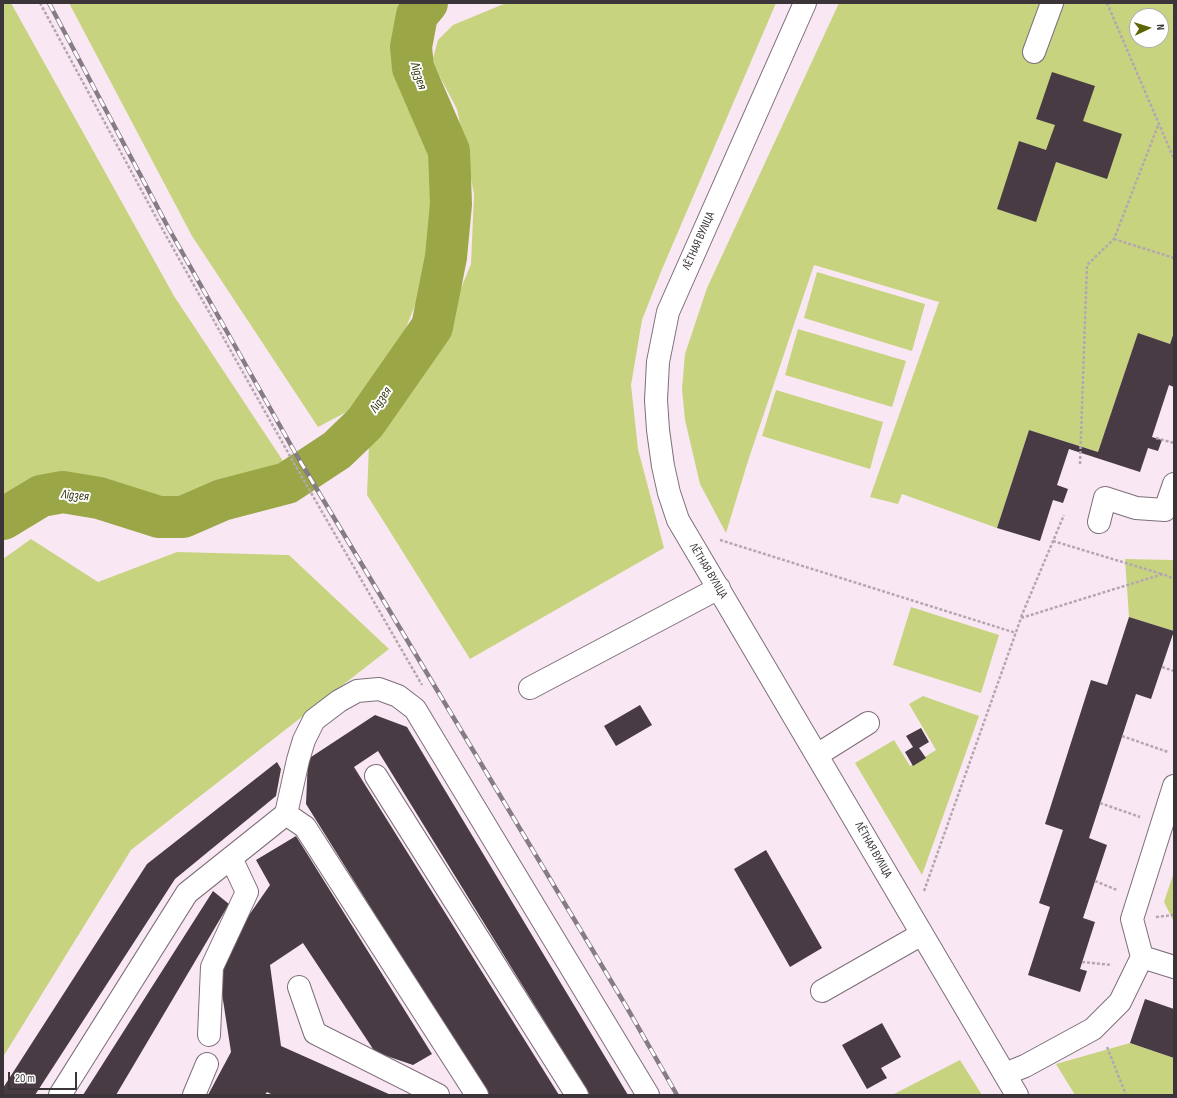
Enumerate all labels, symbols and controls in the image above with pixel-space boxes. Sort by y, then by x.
north arrow [1129,8,1169,48]
text: N [1154,24,1167,31]
water label: Лідзея [406,60,430,92]
street label: ЛЁТНАЯ ВУЛІЦА [680,210,718,272]
water label: Лідзея [367,384,395,416]
water label: Лідзея [61,487,89,505]
street label: ЛЁТНАЯ ВУЛІЦА [686,541,730,601]
street label: ЛЁТНАЯ ВУЛІЦА [851,820,895,880]
scale bar [10,1064,79,1090]
text: 20 m [15,1071,35,1086]

